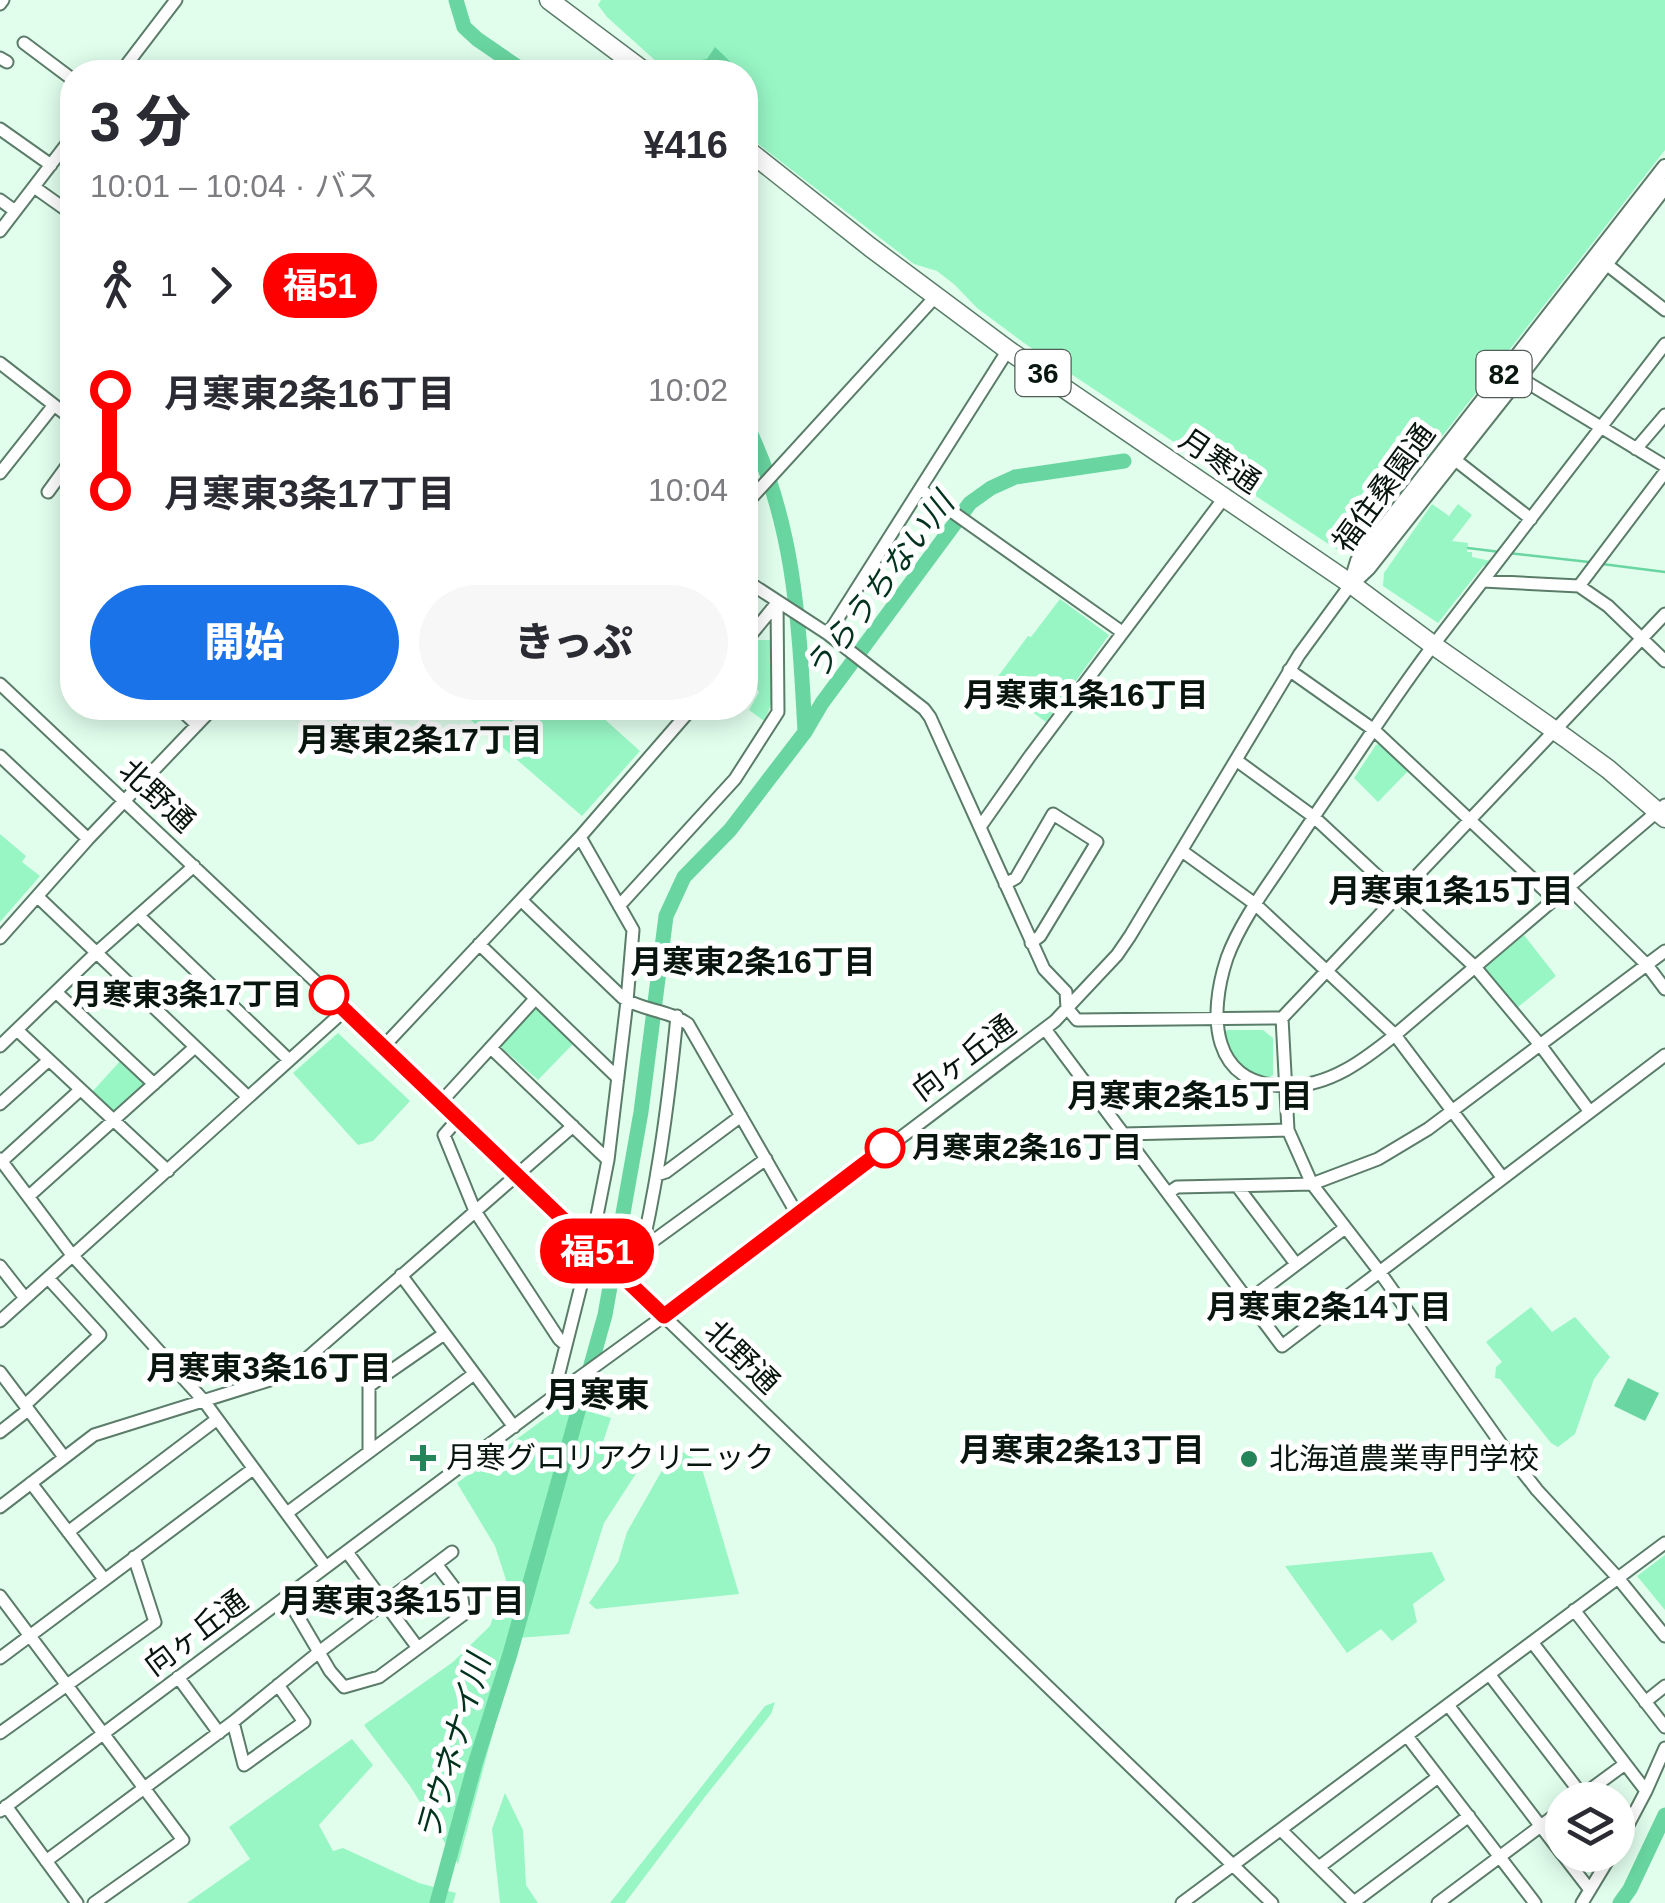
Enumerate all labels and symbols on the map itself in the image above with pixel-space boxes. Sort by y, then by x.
road number: 36 [1016,350,1070,396]
road number: 82 [1476,351,1532,397]
street label: 福住桑園通 [1326,417,1441,558]
street label: 月寒通 [1174,422,1267,499]
water label: うらうちない川 [797,483,963,686]
district label: 月寒東1条16丁目 [963,677,1209,713]
district label: 月寒東2条17丁目 [297,722,543,758]
street label: 北野通 [113,753,202,838]
district label: 月寒東1条15丁目 [1328,873,1574,909]
district label: 月寒東2条16丁目 [630,944,876,980]
marker: 月寒東3条17丁目 [310,976,348,1014]
place label: 月寒東3条17丁目 [72,978,302,1011]
street label: 向ヶ丘通 [906,1008,1022,1107]
district label: 月寒東2条15丁目 [1067,1078,1313,1114]
marker: 月寒東2条16丁目 [866,1129,904,1167]
place label: 月寒東2条16丁目 [912,1131,1142,1164]
line badge: 福51 [540,1218,654,1284]
district label: 月寒東2条14丁目 [1206,1289,1452,1325]
street label: 北野通 [699,1314,786,1400]
district label: 月寒東3条16丁目 [146,1350,392,1386]
district label: 月寒東 [544,1375,650,1414]
district label: 月寒東2条13丁目 [959,1432,1205,1468]
place label: 月寒グロリアクリニック [446,1441,775,1474]
place label: 北海道農業専門学校 [1269,1442,1539,1475]
marker: 月寒グロリアクリニック [410,1445,436,1471]
marker: 北海道農業専門学校 [1238,1448,1260,1470]
street label: 向ヶ丘通 [138,1583,254,1682]
district label: 月寒東3条15丁目 [279,1583,525,1619]
water label: ラウネナイ川 [409,1648,498,1845]

